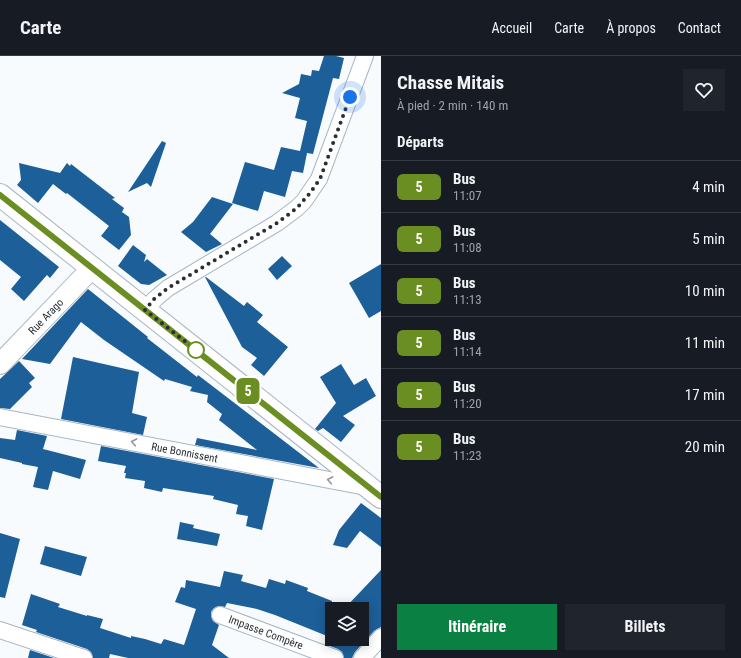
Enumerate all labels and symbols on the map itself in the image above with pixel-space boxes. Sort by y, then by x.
your location [340,87,360,107]
street label: Rue Arago [26,295,66,337]
unlabelled marker [187,341,205,359]
line badge: 5 [235,378,261,404]
one-way arrow [131,439,137,447]
street label: Rue Bonnissent [150,440,219,465]
one-way arrow [327,476,333,484]
street label: Impasse Compère [227,612,305,652]

